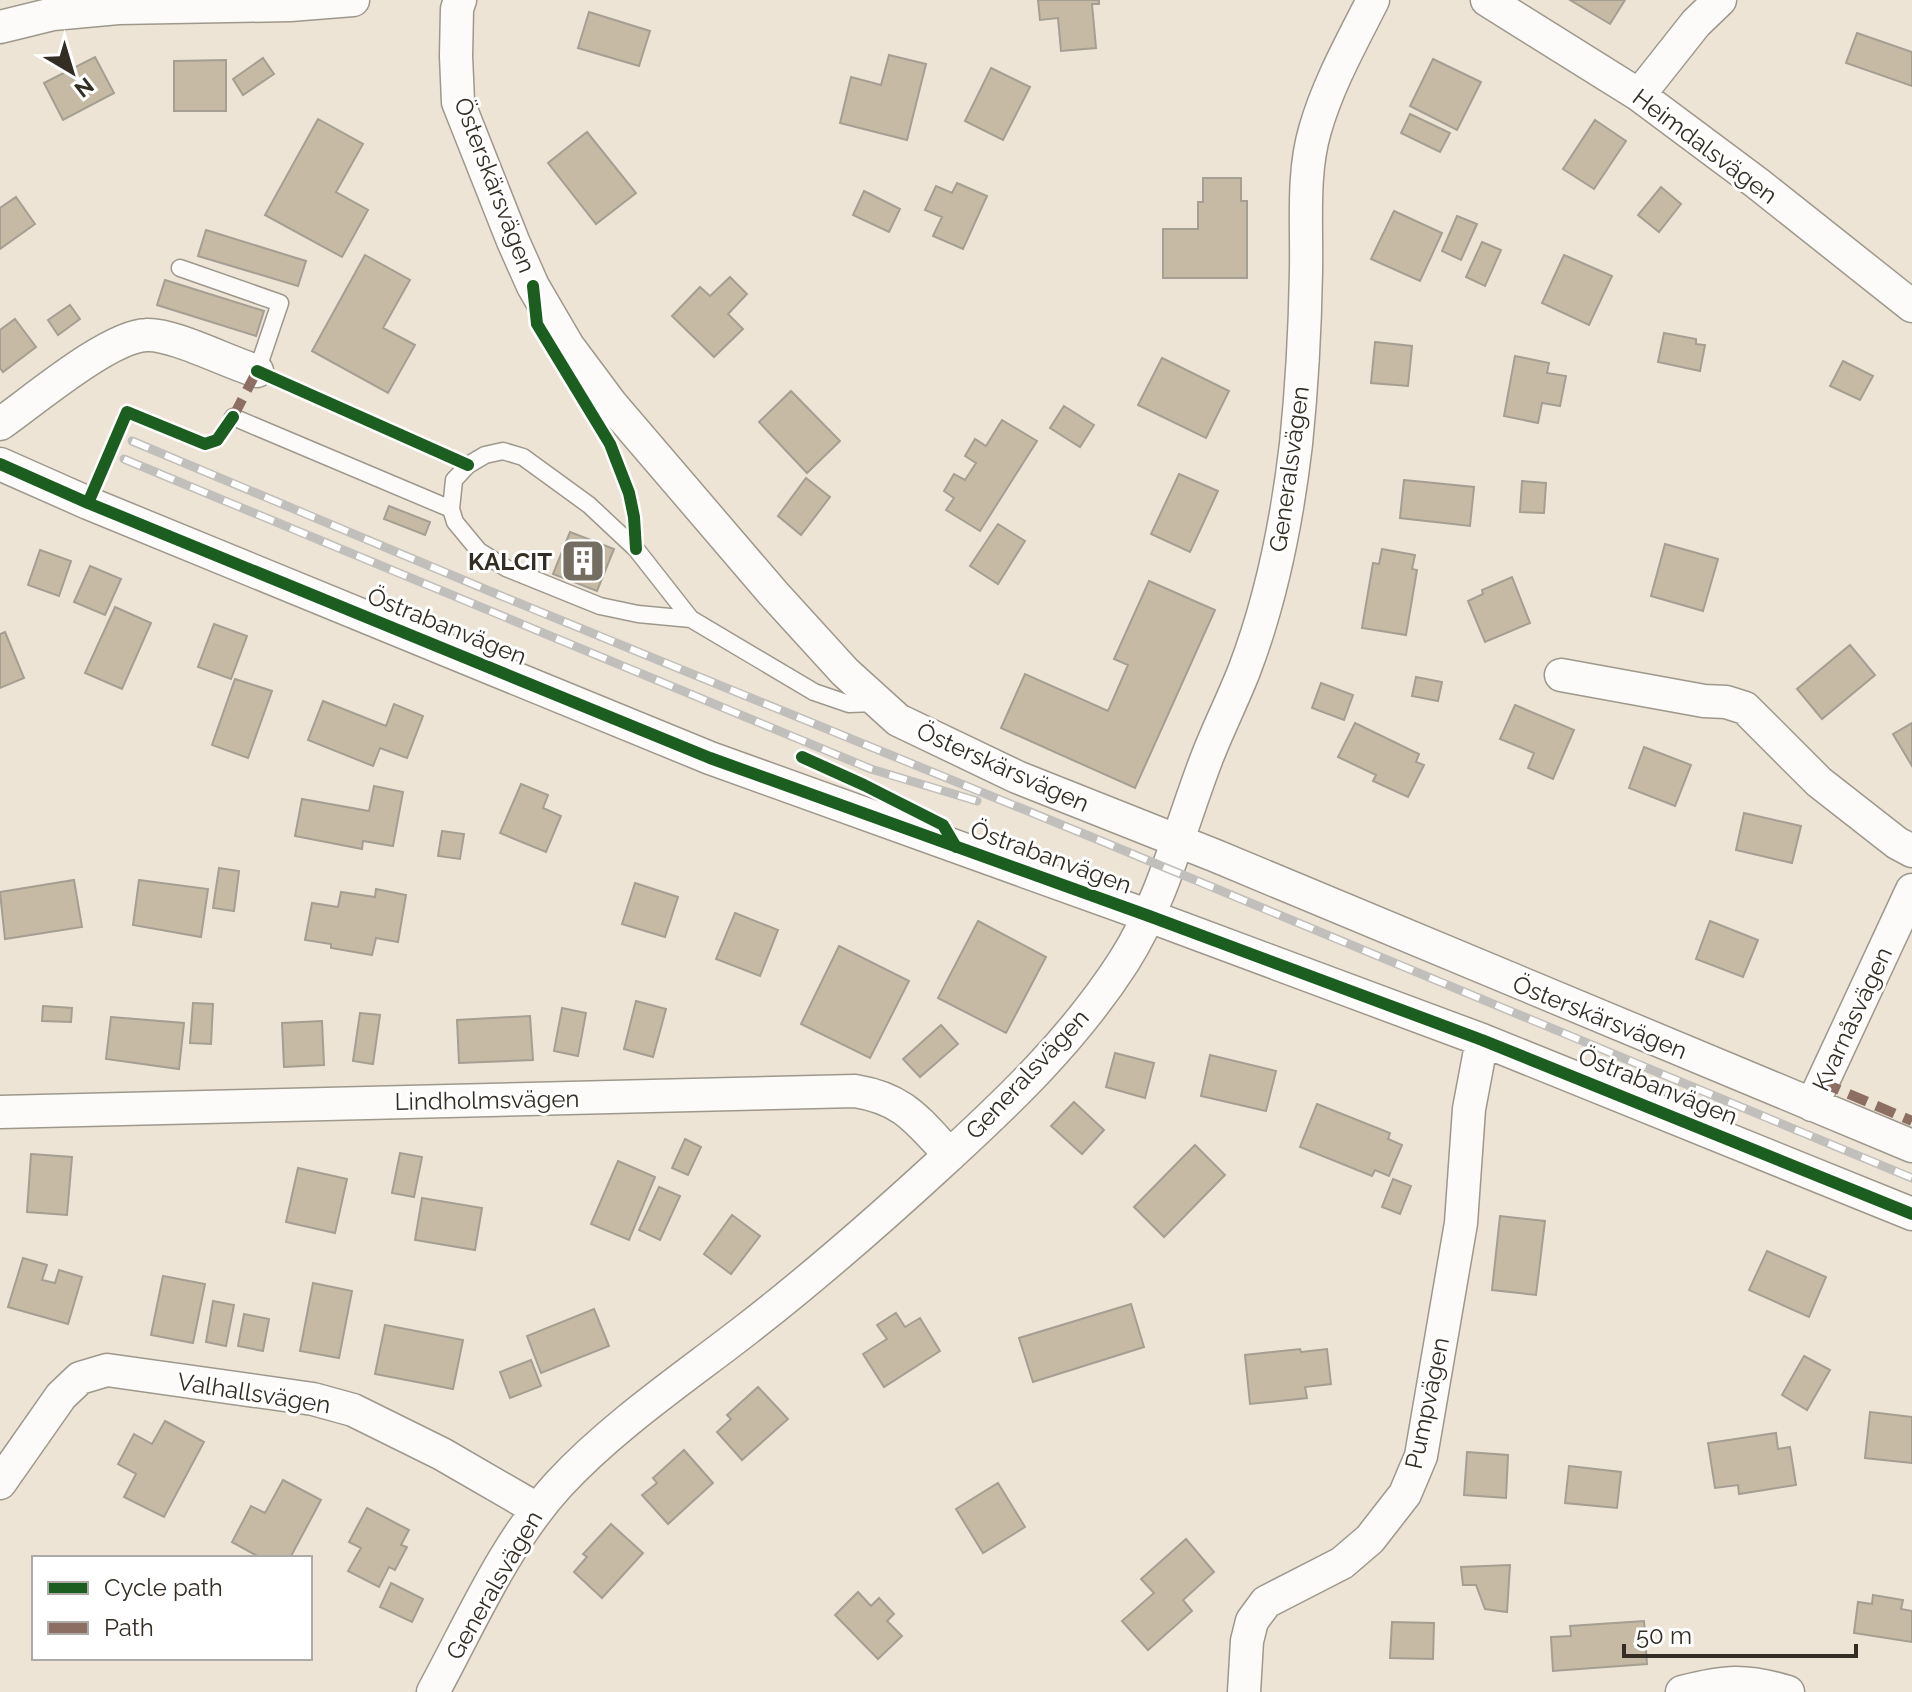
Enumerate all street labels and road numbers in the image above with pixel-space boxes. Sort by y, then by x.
street label: Heimdalsvägen [1627,82,1783,210]
street label: Österskärsvägen [448,93,542,277]
street label: Generalsvägen [1263,384,1315,554]
street label: Östrabanvägen [363,581,531,671]
street label: Österskärsvägen [912,716,1094,818]
street label: Östrabanvägen [967,814,1135,900]
street label: Kvarnåsvägen [1806,942,1898,1096]
street label: Österskärsvägen [1509,969,1691,1065]
street label: Generalsvägen [959,1003,1095,1145]
street label: Östrabanvägen [1574,1041,1742,1131]
street label: Lindholmsvägen [394,1084,580,1116]
street label: Pumpvägen [1399,1334,1455,1472]
street label: Valhallsvägen [175,1367,333,1419]
street label: Generalsvägen [440,1505,548,1665]

